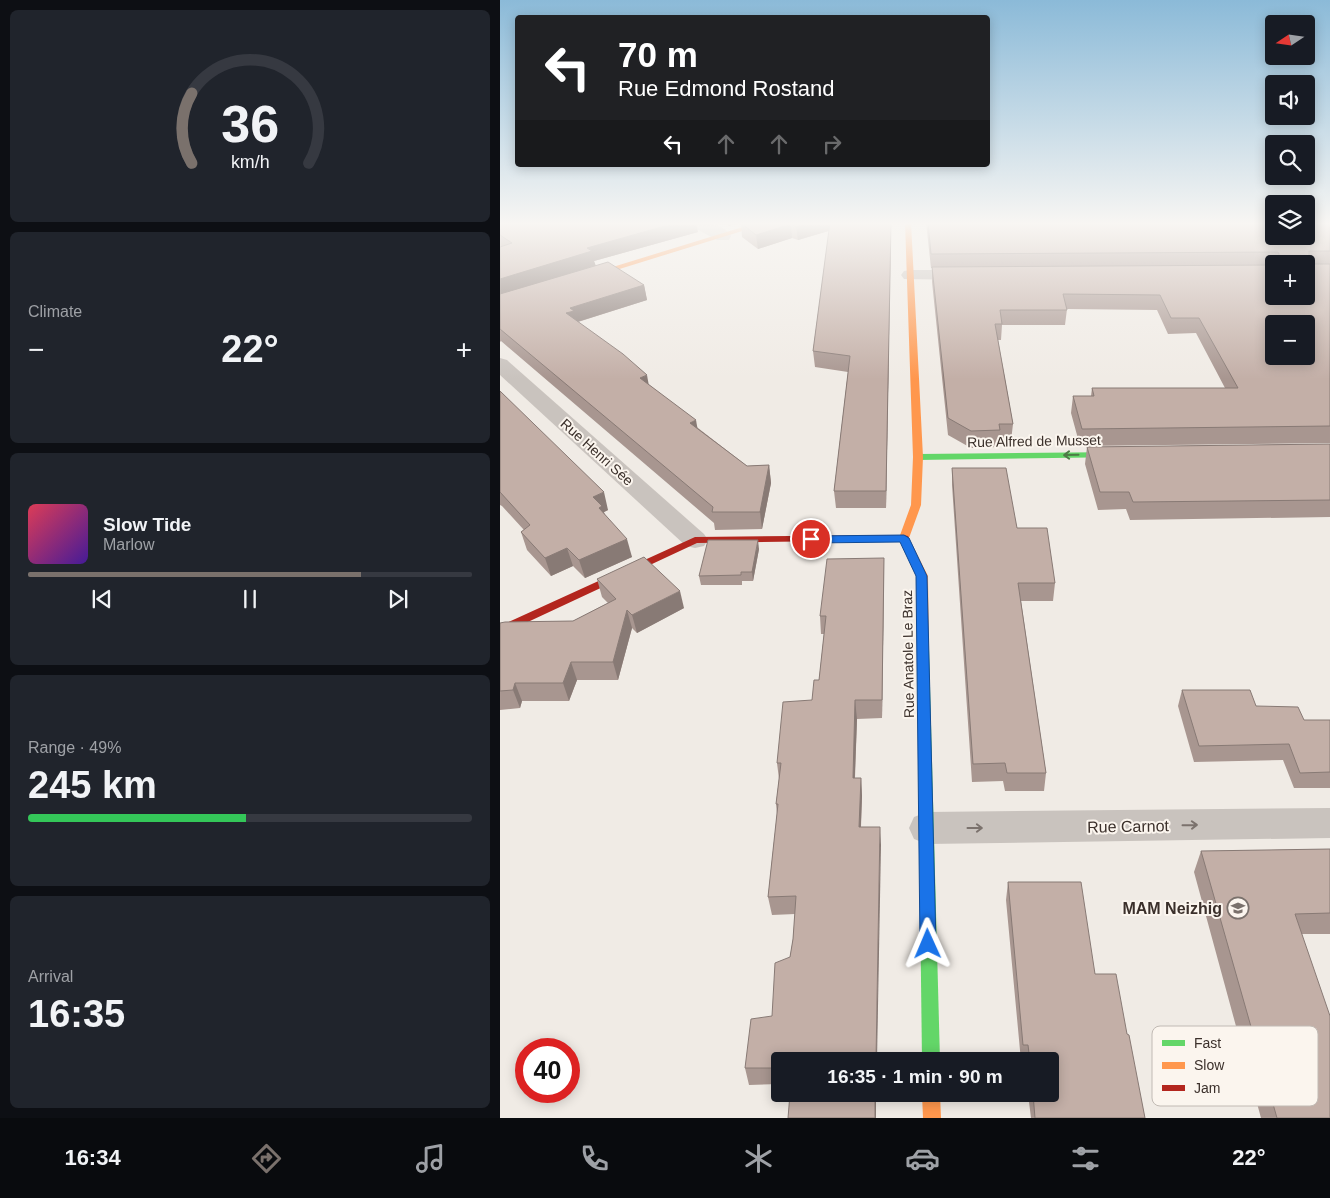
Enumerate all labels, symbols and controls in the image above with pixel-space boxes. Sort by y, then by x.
north arrow [1265,15,1315,65]
map controls [1265,15,1315,365]
icon: left [535,35,600,100]
text: 70 m [618,35,698,74]
button: sound [1265,75,1315,125]
text: Rue Edmond Rostand [618,76,834,101]
text: 36 [221,95,279,153]
icon: left [659,130,687,158]
icon: ahead [712,130,740,158]
icon: ahead [765,130,793,158]
icon: right [818,130,846,158]
button: search [1265,135,1315,185]
text: km/h [231,152,269,172]
button: layers [1265,195,1315,245]
button: + [1265,255,1315,305]
text: Climate [28,303,82,320]
button: − [1265,315,1315,365]
text: 22° [221,328,279,370]
text: − [28,334,44,365]
text: + [456,334,472,365]
street label: Rue Henri Sée [558,415,637,489]
street label: Rue Alfred de Musset [967,432,1101,450]
one-way arrow [1064,450,1080,460]
text: Slow Tide [103,514,191,535]
pin [790,518,832,560]
icon: arrive [797,525,825,553]
text: Marlow [103,536,155,553]
icon: previous [88,585,116,613]
icon: pause [236,585,264,613]
icon: next [384,585,412,613]
street label: Rue Anatole Le Braz [899,590,917,718]
text: Range · 49% [28,739,121,756]
text: 245 km [28,764,157,806]
street label: Rue Carnot [1087,817,1170,836]
one-way arrow [1182,820,1198,830]
one-way arrow [967,823,983,833]
school or university icon: MAM Neizhig [1226,896,1250,920]
place label: MAM Neizhig [1122,900,1222,917]
position arrow [901,917,953,969]
text: Arrival [28,968,73,985]
text: 16:35 [28,993,125,1035]
legend [1152,1026,1318,1106]
text: Fast [1194,1035,1221,1051]
speed limit sign: 40 [515,1038,580,1103]
text: Slow [1194,1057,1225,1073]
text: 16:35 · 1 min · 90 m [827,1066,1003,1087]
text: Jam [1194,1080,1220,1096]
icon: directions [249,1141,284,1176]
icon: music [413,1141,448,1176]
icon: phone [577,1141,612,1176]
icon: climate [741,1141,776,1176]
icon: car [905,1141,940,1176]
icon: filters [1068,1141,1103,1176]
text: 16:34 [64,1145,121,1170]
text: 22° [1232,1145,1266,1170]

